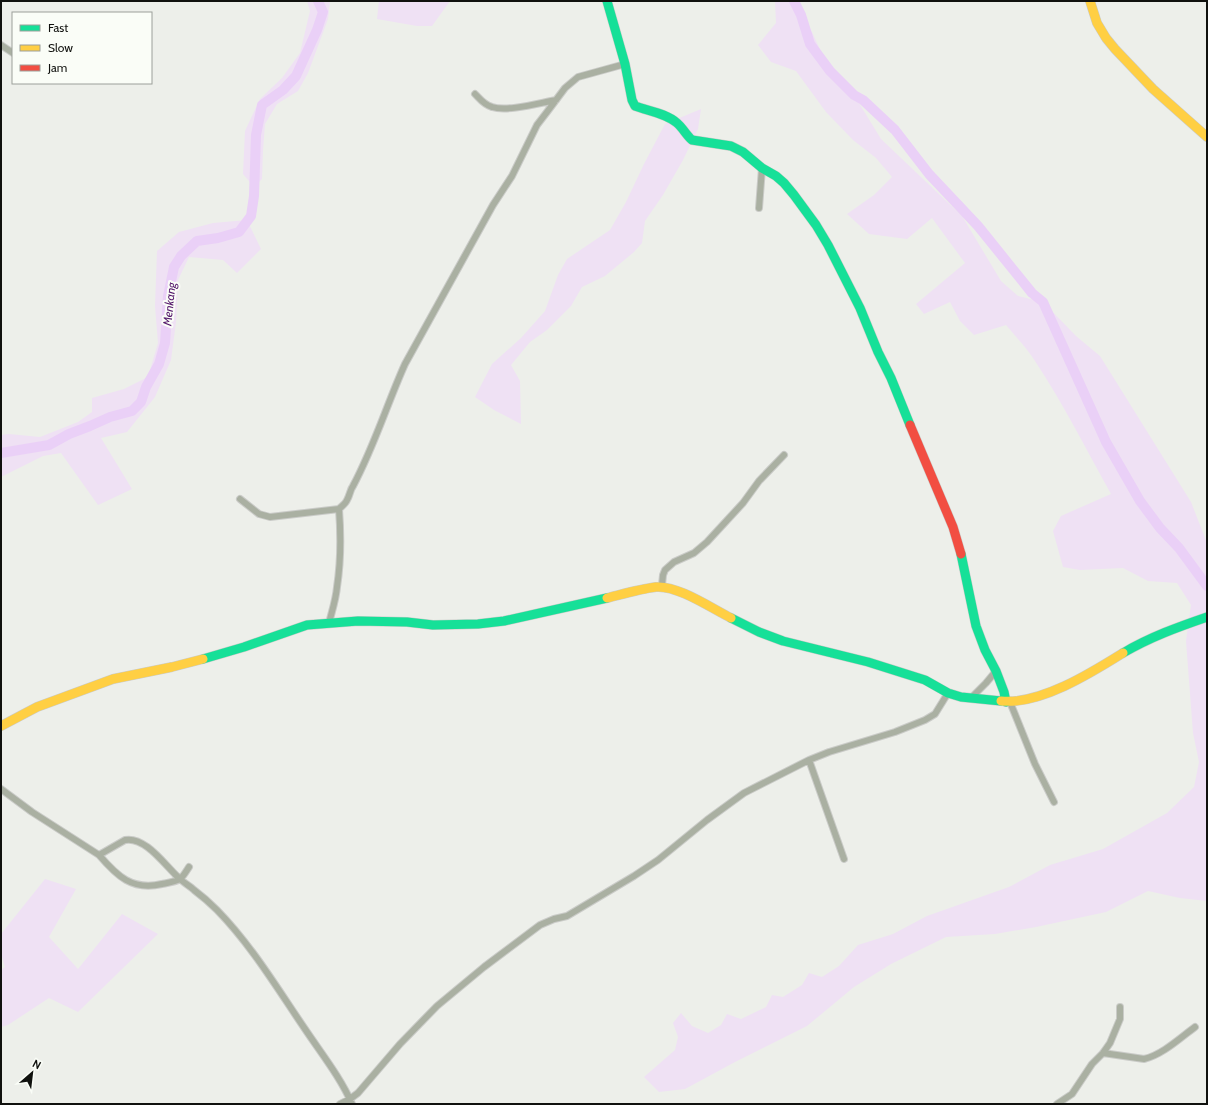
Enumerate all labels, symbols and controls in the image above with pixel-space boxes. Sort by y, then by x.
legend [12,12,152,84]
text: Fast [48,20,68,35]
text: Slow [48,40,73,55]
text: Jam [47,60,67,75]
water label: Menkang [159,281,179,328]
north arrow [12,1053,52,1093]
text: N [30,1056,43,1072]

